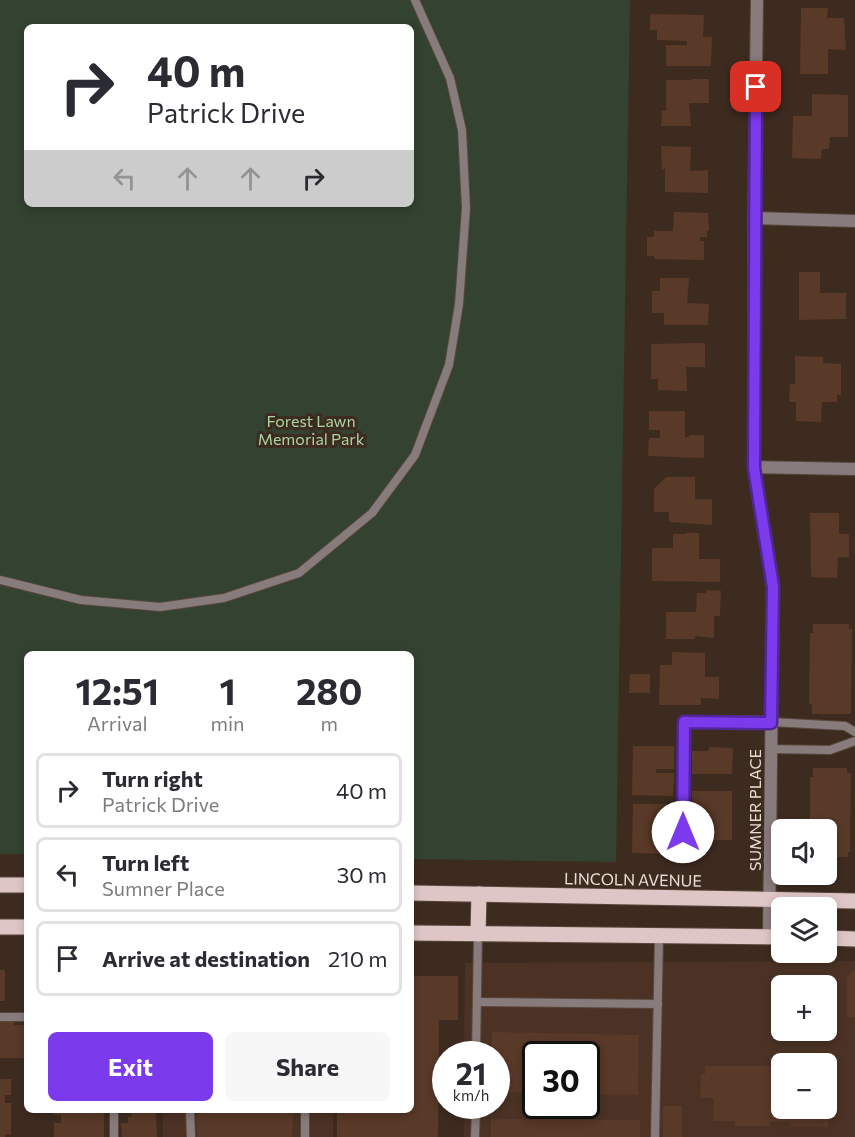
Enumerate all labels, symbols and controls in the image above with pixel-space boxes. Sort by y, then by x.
text: 40 m [147,44,245,96]
icon: right [48,48,126,126]
pin [730,61,781,112]
icon: arrive [739,70,772,103]
text: Patrick Drive [147,96,305,129]
icon: left [108,162,141,195]
icon: ahead [171,162,204,195]
icon: ahead [234,162,267,195]
icon: right [297,162,330,195]
park label: Forest Lawn Memorial Park [258,411,365,448]
text: 12:51 [75,668,159,712]
text: 1 [219,668,236,712]
text: 280 [296,668,363,712]
text: Arrival [87,711,148,735]
text: min [211,711,245,735]
text: m [321,711,338,735]
street label: SUMNER PLACE [745,749,764,871]
text: Turn right [102,765,203,792]
icon: right [51,774,84,807]
text: 40 m [336,777,387,804]
text: Patrick Drive [102,792,219,816]
position arrow [651,800,715,864]
map controls [771,819,837,1119]
button: sound [771,819,837,885]
text: Turn left [102,849,189,876]
icon: left [51,858,84,891]
text: 30 m [337,861,387,888]
street label: LINCOLN AVENUE [564,868,702,890]
text: Sumner Place [102,876,225,900]
button: layers [771,897,837,963]
icon: arrive [51,942,84,975]
text: Arrive at destination [102,945,310,972]
text: 210 m [328,945,387,972]
button: + [771,975,837,1041]
button: Exit [48,1032,213,1101]
button: Share [225,1032,390,1101]
speed limit sign: 30 [522,1041,600,1119]
button: − [771,1053,837,1119]
text: 21 [456,1054,486,1091]
text: km/h [453,1086,489,1104]

